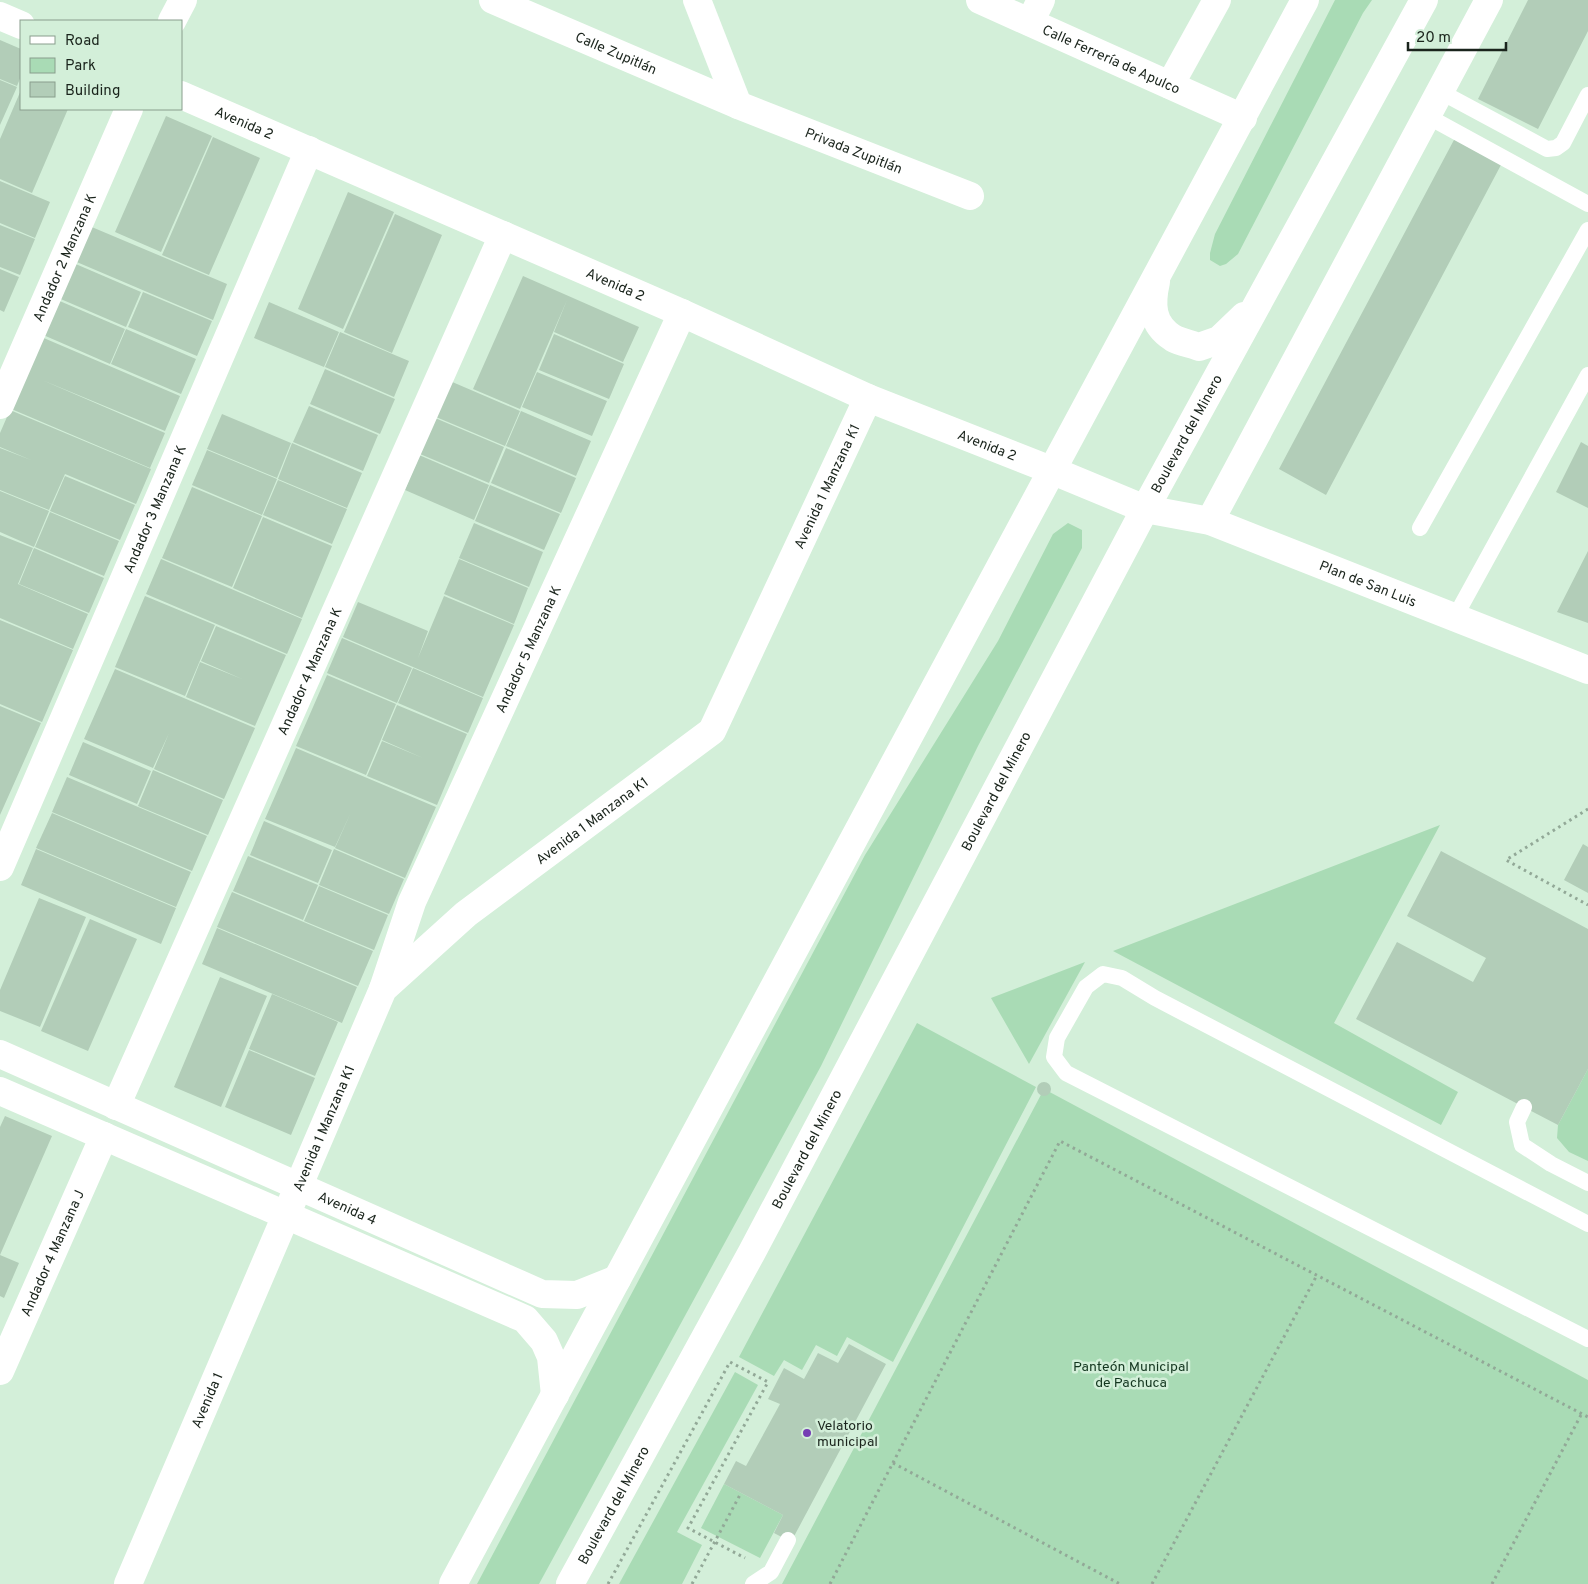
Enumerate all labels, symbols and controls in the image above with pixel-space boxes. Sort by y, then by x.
legend [20,20,182,110]
scale bar [1408,20,1506,52]
street label: Calle Ferrería de Apulco [1039,22,1182,99]
street label: Calle Zupitlán [572,29,659,79]
text: 20 m [1416,29,1451,48]
text: Road [65,32,100,51]
text: Park [65,57,96,76]
text: Building [65,82,120,101]
street label: Avenida 2 [212,104,276,144]
street label: Privada Zupitlán [802,125,904,179]
street label: Andador 2 Manzana K [30,191,101,325]
street label: Avenida 2 [583,265,647,306]
street label: Boulevard del Minero [1148,372,1227,497]
street label: Avenida 1 Manzana K1 [791,422,865,552]
street label: Avenida 2 [955,427,1019,466]
street label: Andador 3 Manzana K [121,443,191,576]
street label: Plan de San Luis [1317,558,1419,611]
street label: Andador 5 Manzana K [493,583,566,716]
street label: Andador 4 Manzana K [275,605,346,738]
street label: Boulevard del Minero [959,729,1036,854]
street label: Avenida 1 Manzana K1 [533,774,652,869]
street label: Avenida 1 Manzana K1 [290,1063,359,1195]
street label: Boulevard del Minero [769,1087,846,1212]
street label: Andador 4 Manzana J [18,1188,89,1320]
street label: Avenida 4 [315,1189,379,1230]
park label: Panteón Municipal de Pachuca [1073,1359,1189,1392]
street label: Avenida 1 [189,1370,228,1431]
place label: Velatorio municipal [817,1418,878,1451]
marker: Velatorio municipal [801,1427,813,1439]
street label: Boulevard del Minero [575,1443,654,1568]

